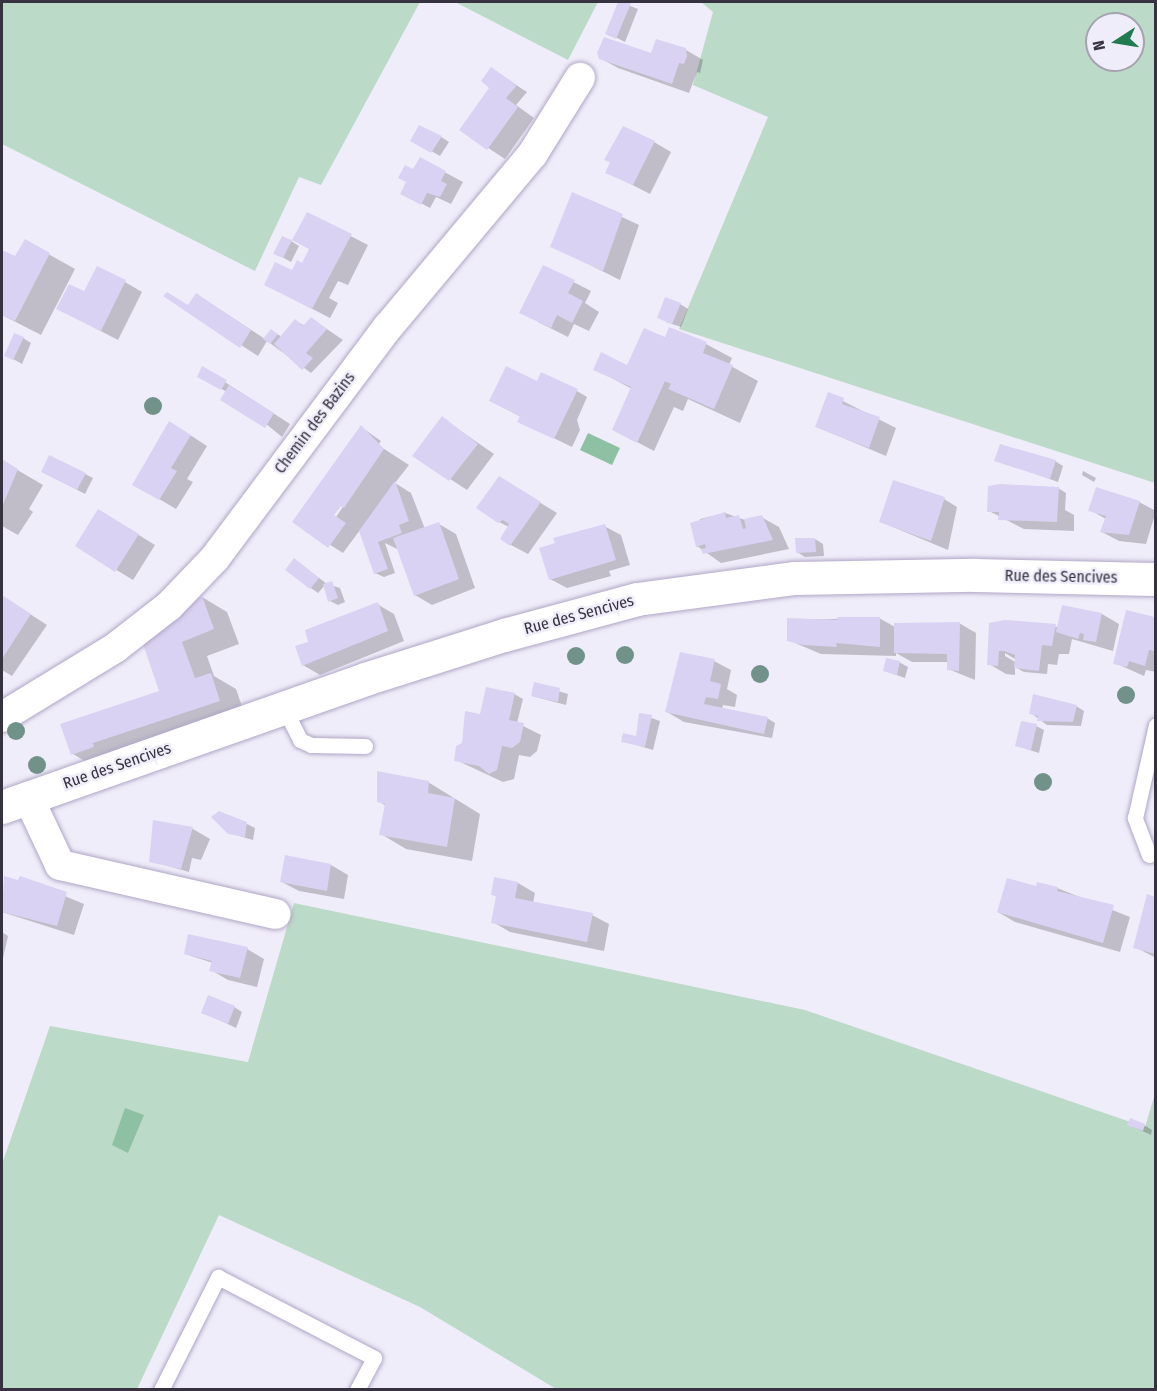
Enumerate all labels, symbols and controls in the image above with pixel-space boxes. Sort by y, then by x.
north arrow [1085,12,1145,72]
text: N [1089,39,1109,52]
street label: Chemin des Bazins [271,368,359,478]
street label: Rue des Sencives [1004,566,1118,588]
street label: Rue des Sencives [522,591,636,639]
street label: Rue des Sencives [61,739,173,793]

